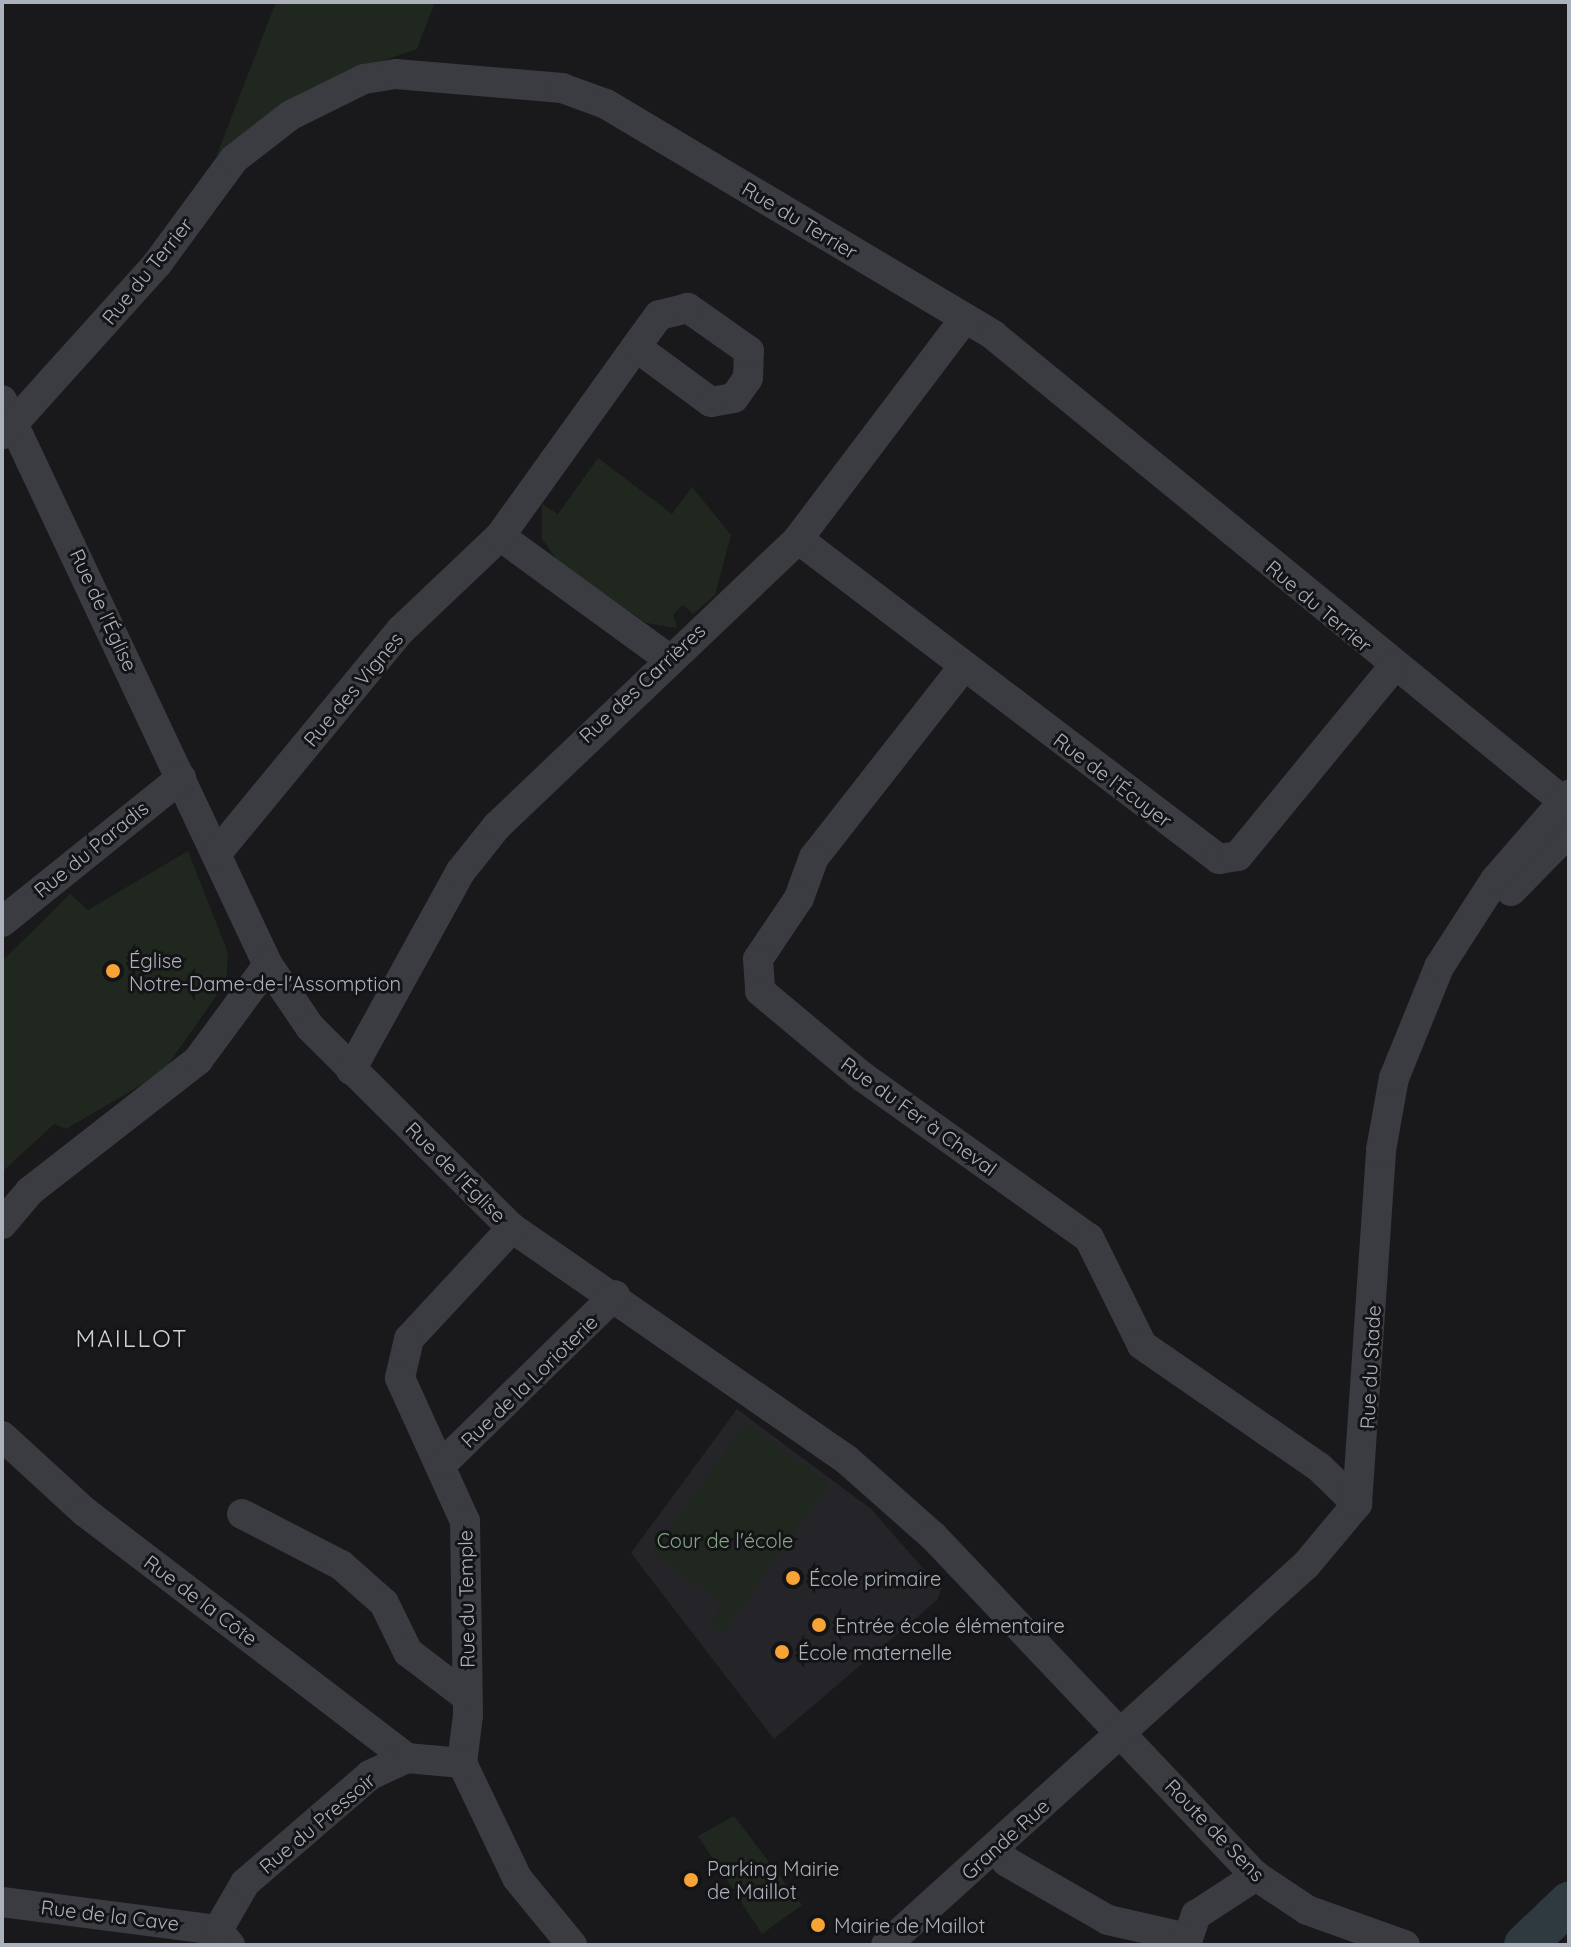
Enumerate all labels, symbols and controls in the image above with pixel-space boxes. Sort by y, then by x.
street label: Rue du Terrier [738,176,862,264]
street label: Rue du Terrier [97,213,197,329]
street label: Rue de l'Église [65,545,143,675]
street label: Rue du Terrier [1261,555,1377,657]
street label: Rue des Carrières [574,618,710,748]
street label: Rue des Vignes [298,627,408,751]
street label: Rue de l’Écuyer [1049,728,1177,832]
street label: Rue du Paradis [29,796,153,902]
place label: Église Notre-Dame-de-l'Assomption [129,948,401,995]
marker: Église Notre-Dame-de-l'Assomption [104,962,122,980]
street label: Rue du Fer à Cheval [836,1051,1002,1181]
street label: Rue de l'Église [401,1117,511,1227]
street label: Rue du Stade [1355,1304,1385,1430]
street label: Rue de la Lorioterie [456,1310,602,1452]
district label: MAILLOT [75,1325,189,1353]
park label: Cour de l'école [657,1528,793,1552]
street label: Rue du Temple [453,1530,479,1668]
street label: Rue de la Côte [140,1550,262,1650]
place label: École primaire [809,1566,941,1590]
marker: École primaire [784,1569,802,1587]
place label: Entrée école élémentaire [835,1613,1065,1637]
marker: Entrée école élémentaire [810,1616,828,1634]
place label: École maternelle [798,1640,952,1664]
marker: École maternelle [773,1643,791,1661]
street label: Rue du Pressoir [254,1768,380,1878]
street label: Route de Sens [1160,1774,1270,1886]
street label: Grande Rue [956,1793,1054,1885]
place label: Parking Mairie de Maillot [707,1856,839,1903]
marker: Parking Mairie de Maillot [682,1871,700,1889]
street label: Rue de la Cave [39,1895,181,1935]
place label: Mairie de Maillot [834,1913,985,1937]
marker: Mairie de Maillot [809,1916,827,1934]

